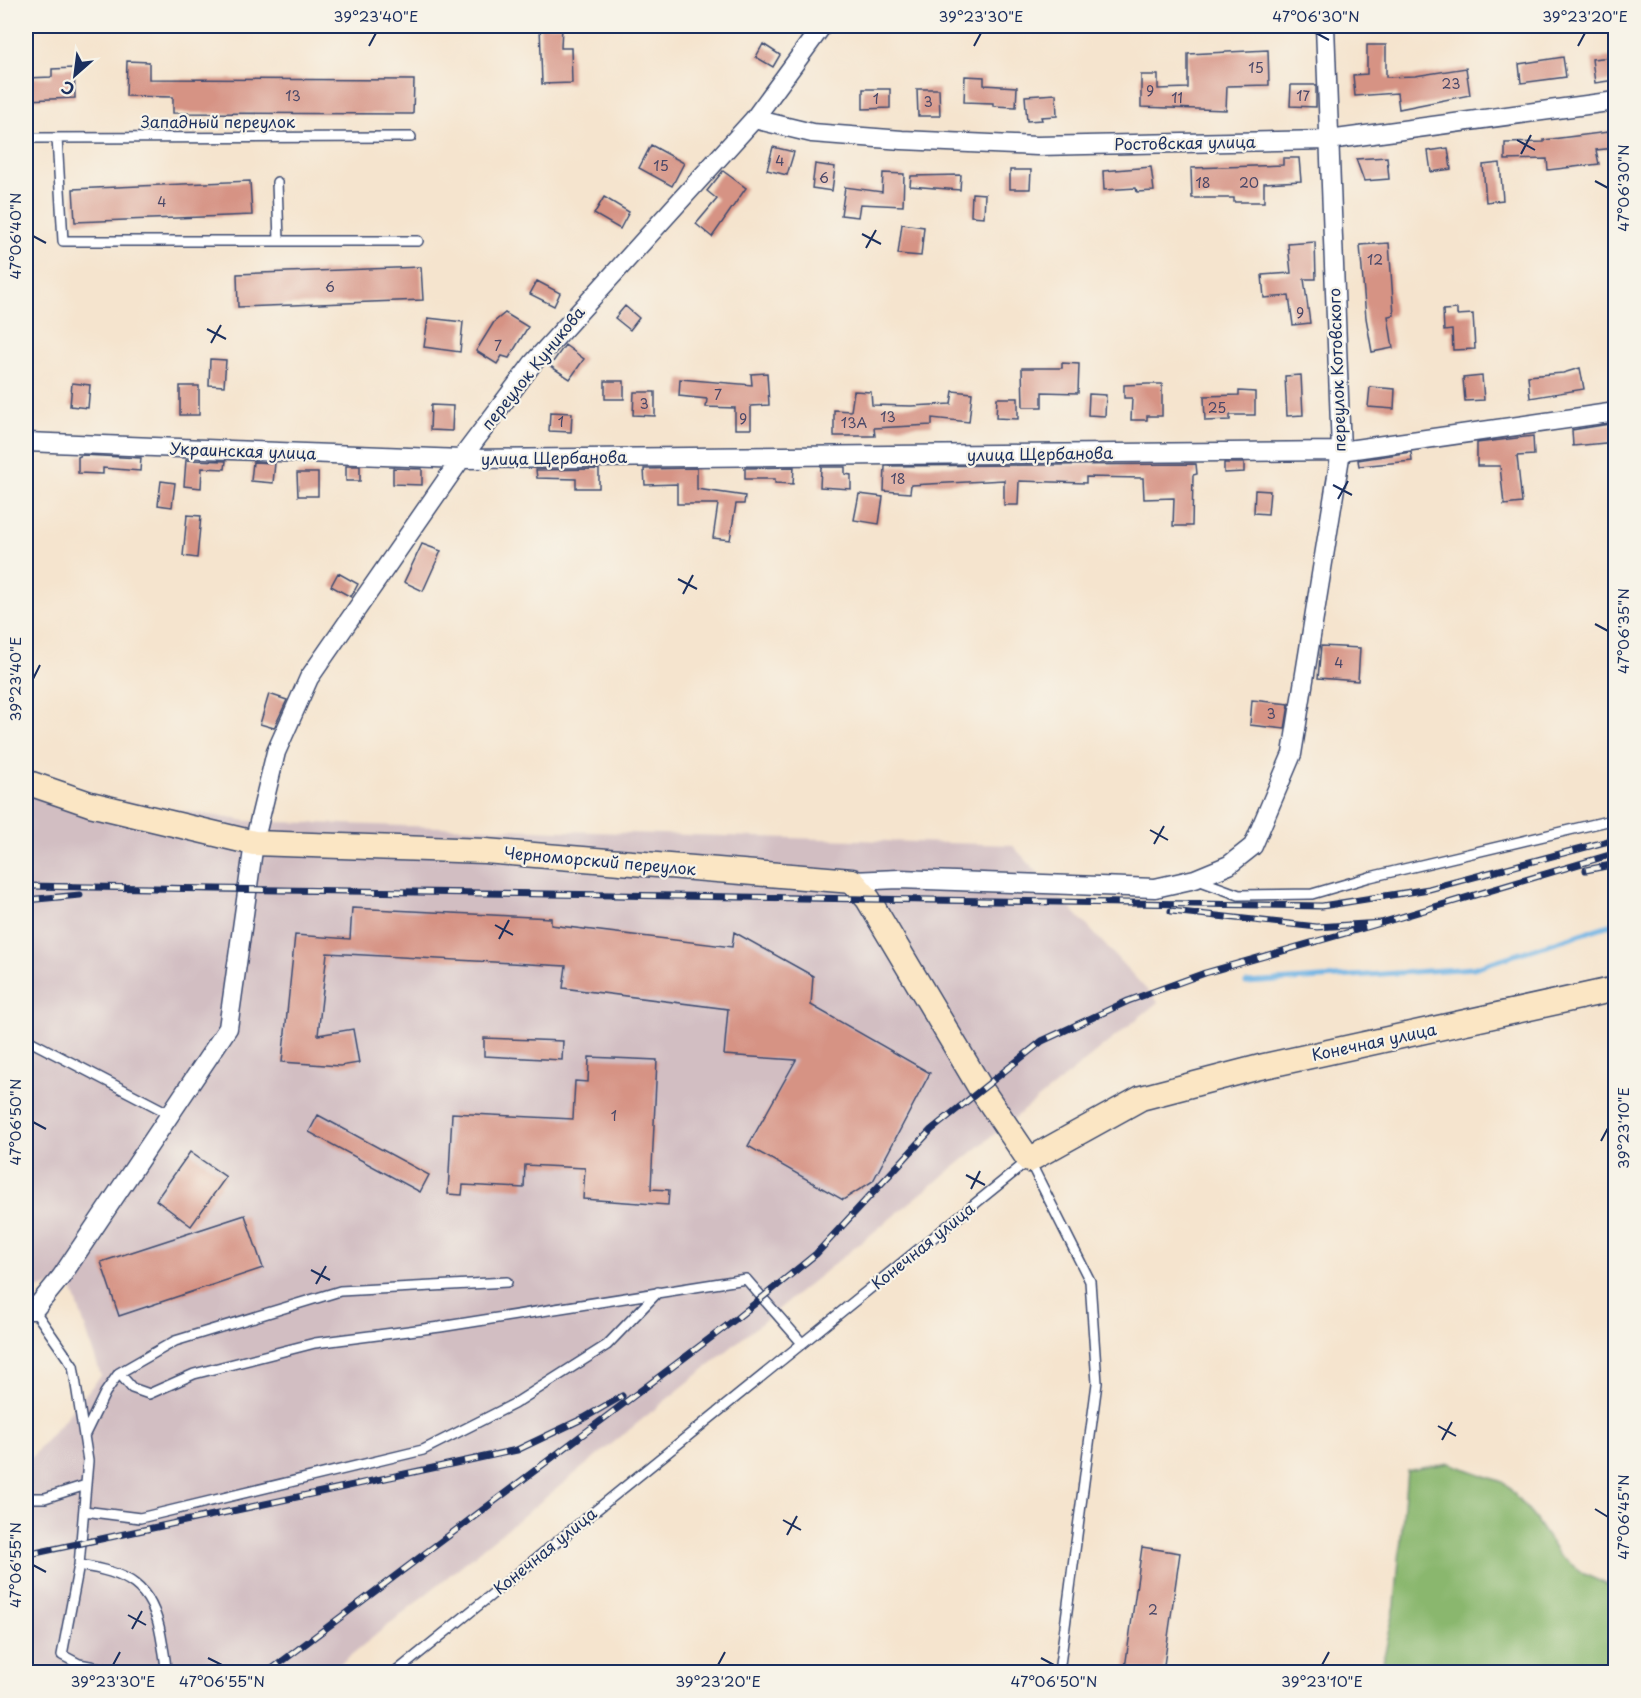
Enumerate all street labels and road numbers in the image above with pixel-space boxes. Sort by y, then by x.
street label: Западный переулок [141,109,296,133]
street label: Ростовская улица [1114,129,1256,155]
street label: переулок Котовского [1321,288,1351,452]
street label: переулок Куникова [475,300,590,434]
street label: Украинская улица [169,435,317,465]
street label: улица Щербанова [967,440,1113,466]
street label: улица Щербанова [481,444,627,470]
street label: Черноморский переулок [503,840,698,880]
street label: Конечная улица [1309,1016,1438,1066]
street label: Конечная улица [866,1196,979,1294]
street label: Конечная улица [488,1501,601,1599]

